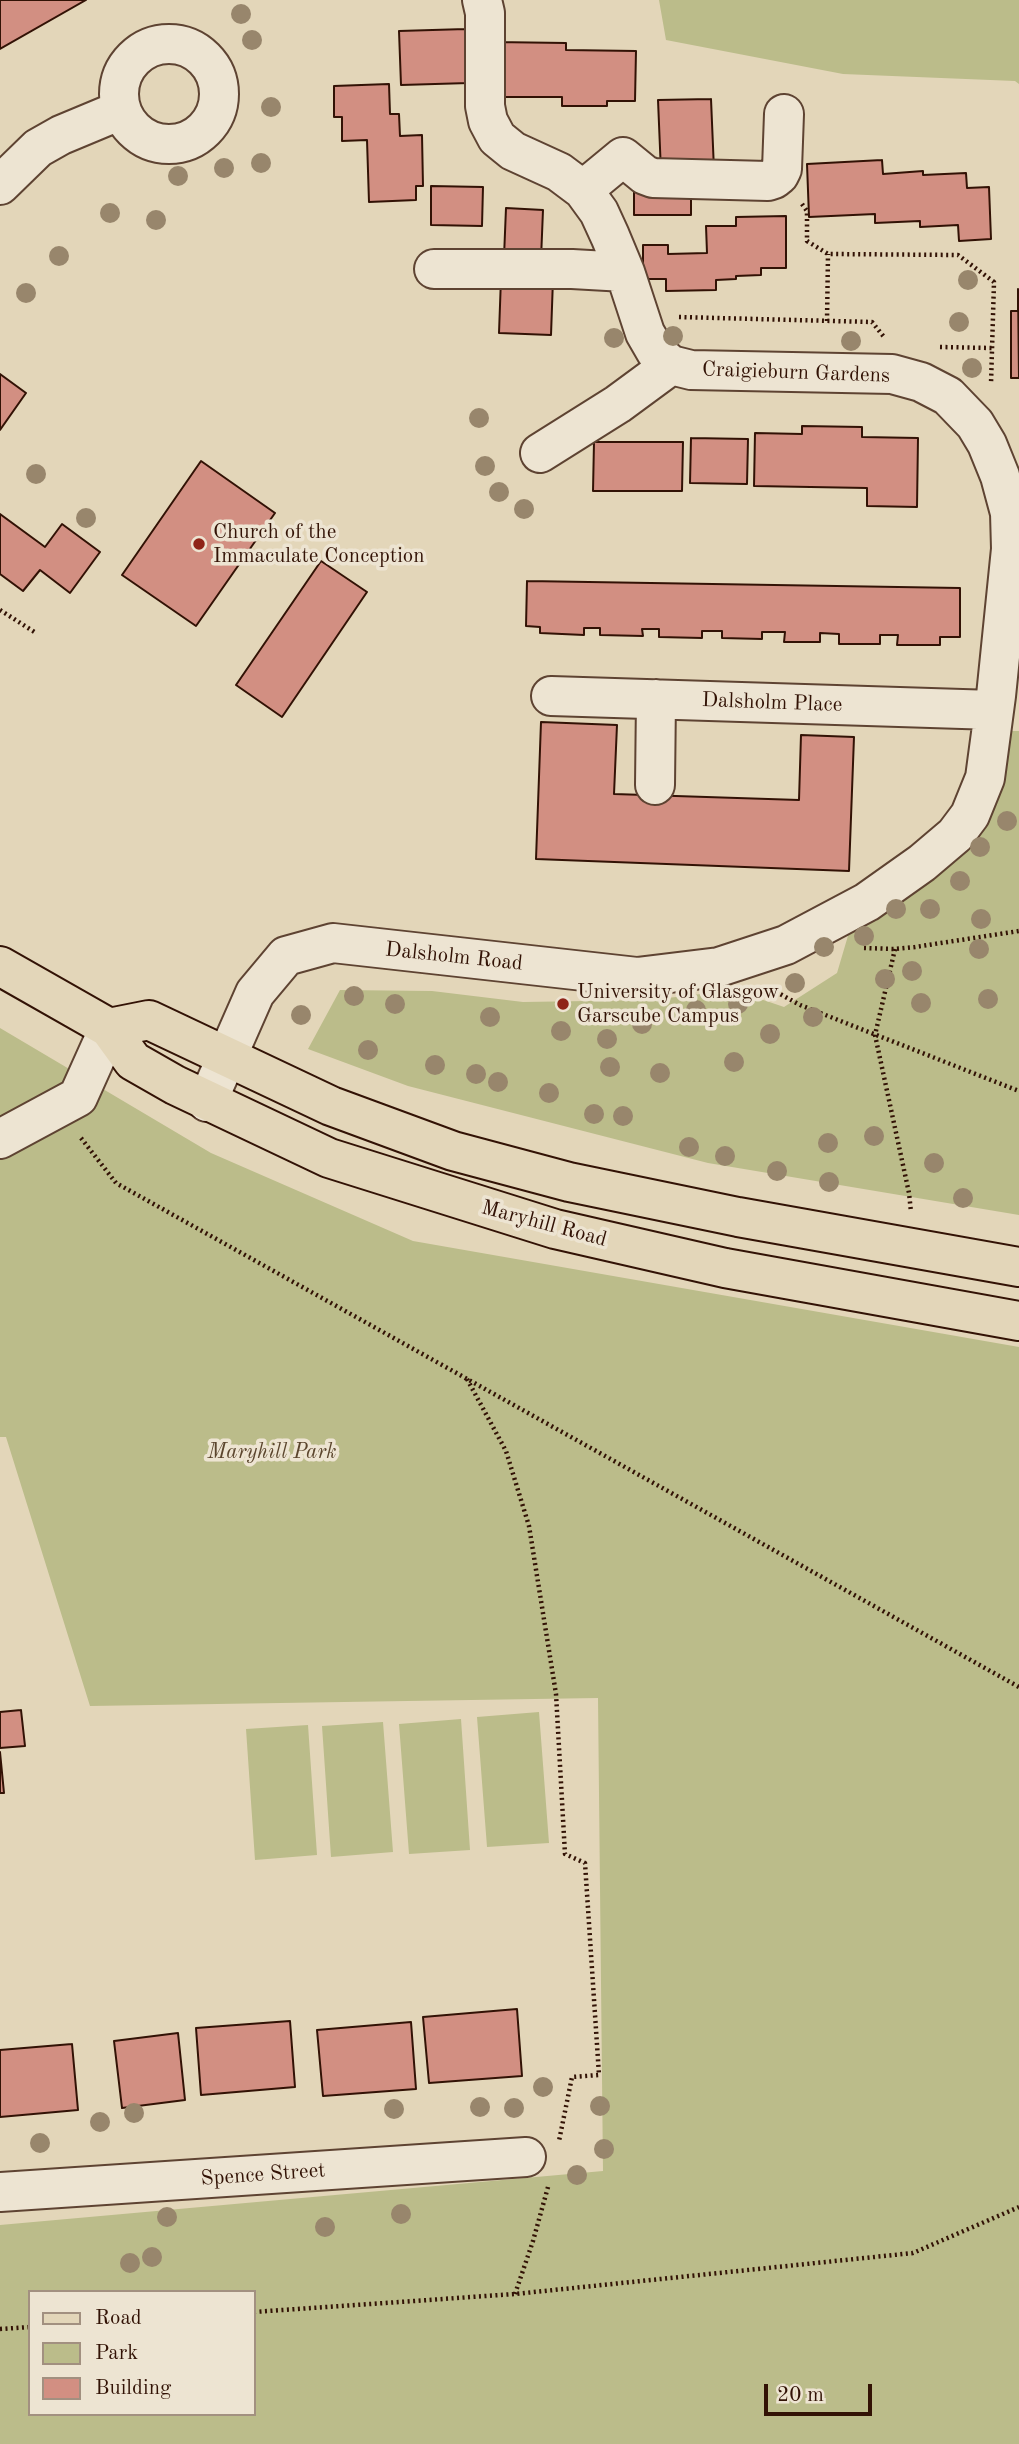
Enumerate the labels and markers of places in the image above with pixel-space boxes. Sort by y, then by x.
place label: Church of the Immaculate Conception [213,519,425,569]
marker: Church of the Immaculate Conception [191,536,207,552]
place label: University of Glasgow Garscube Campus [577,979,779,1029]
marker: University of Glasgow Garscube Campus [555,996,571,1012]

